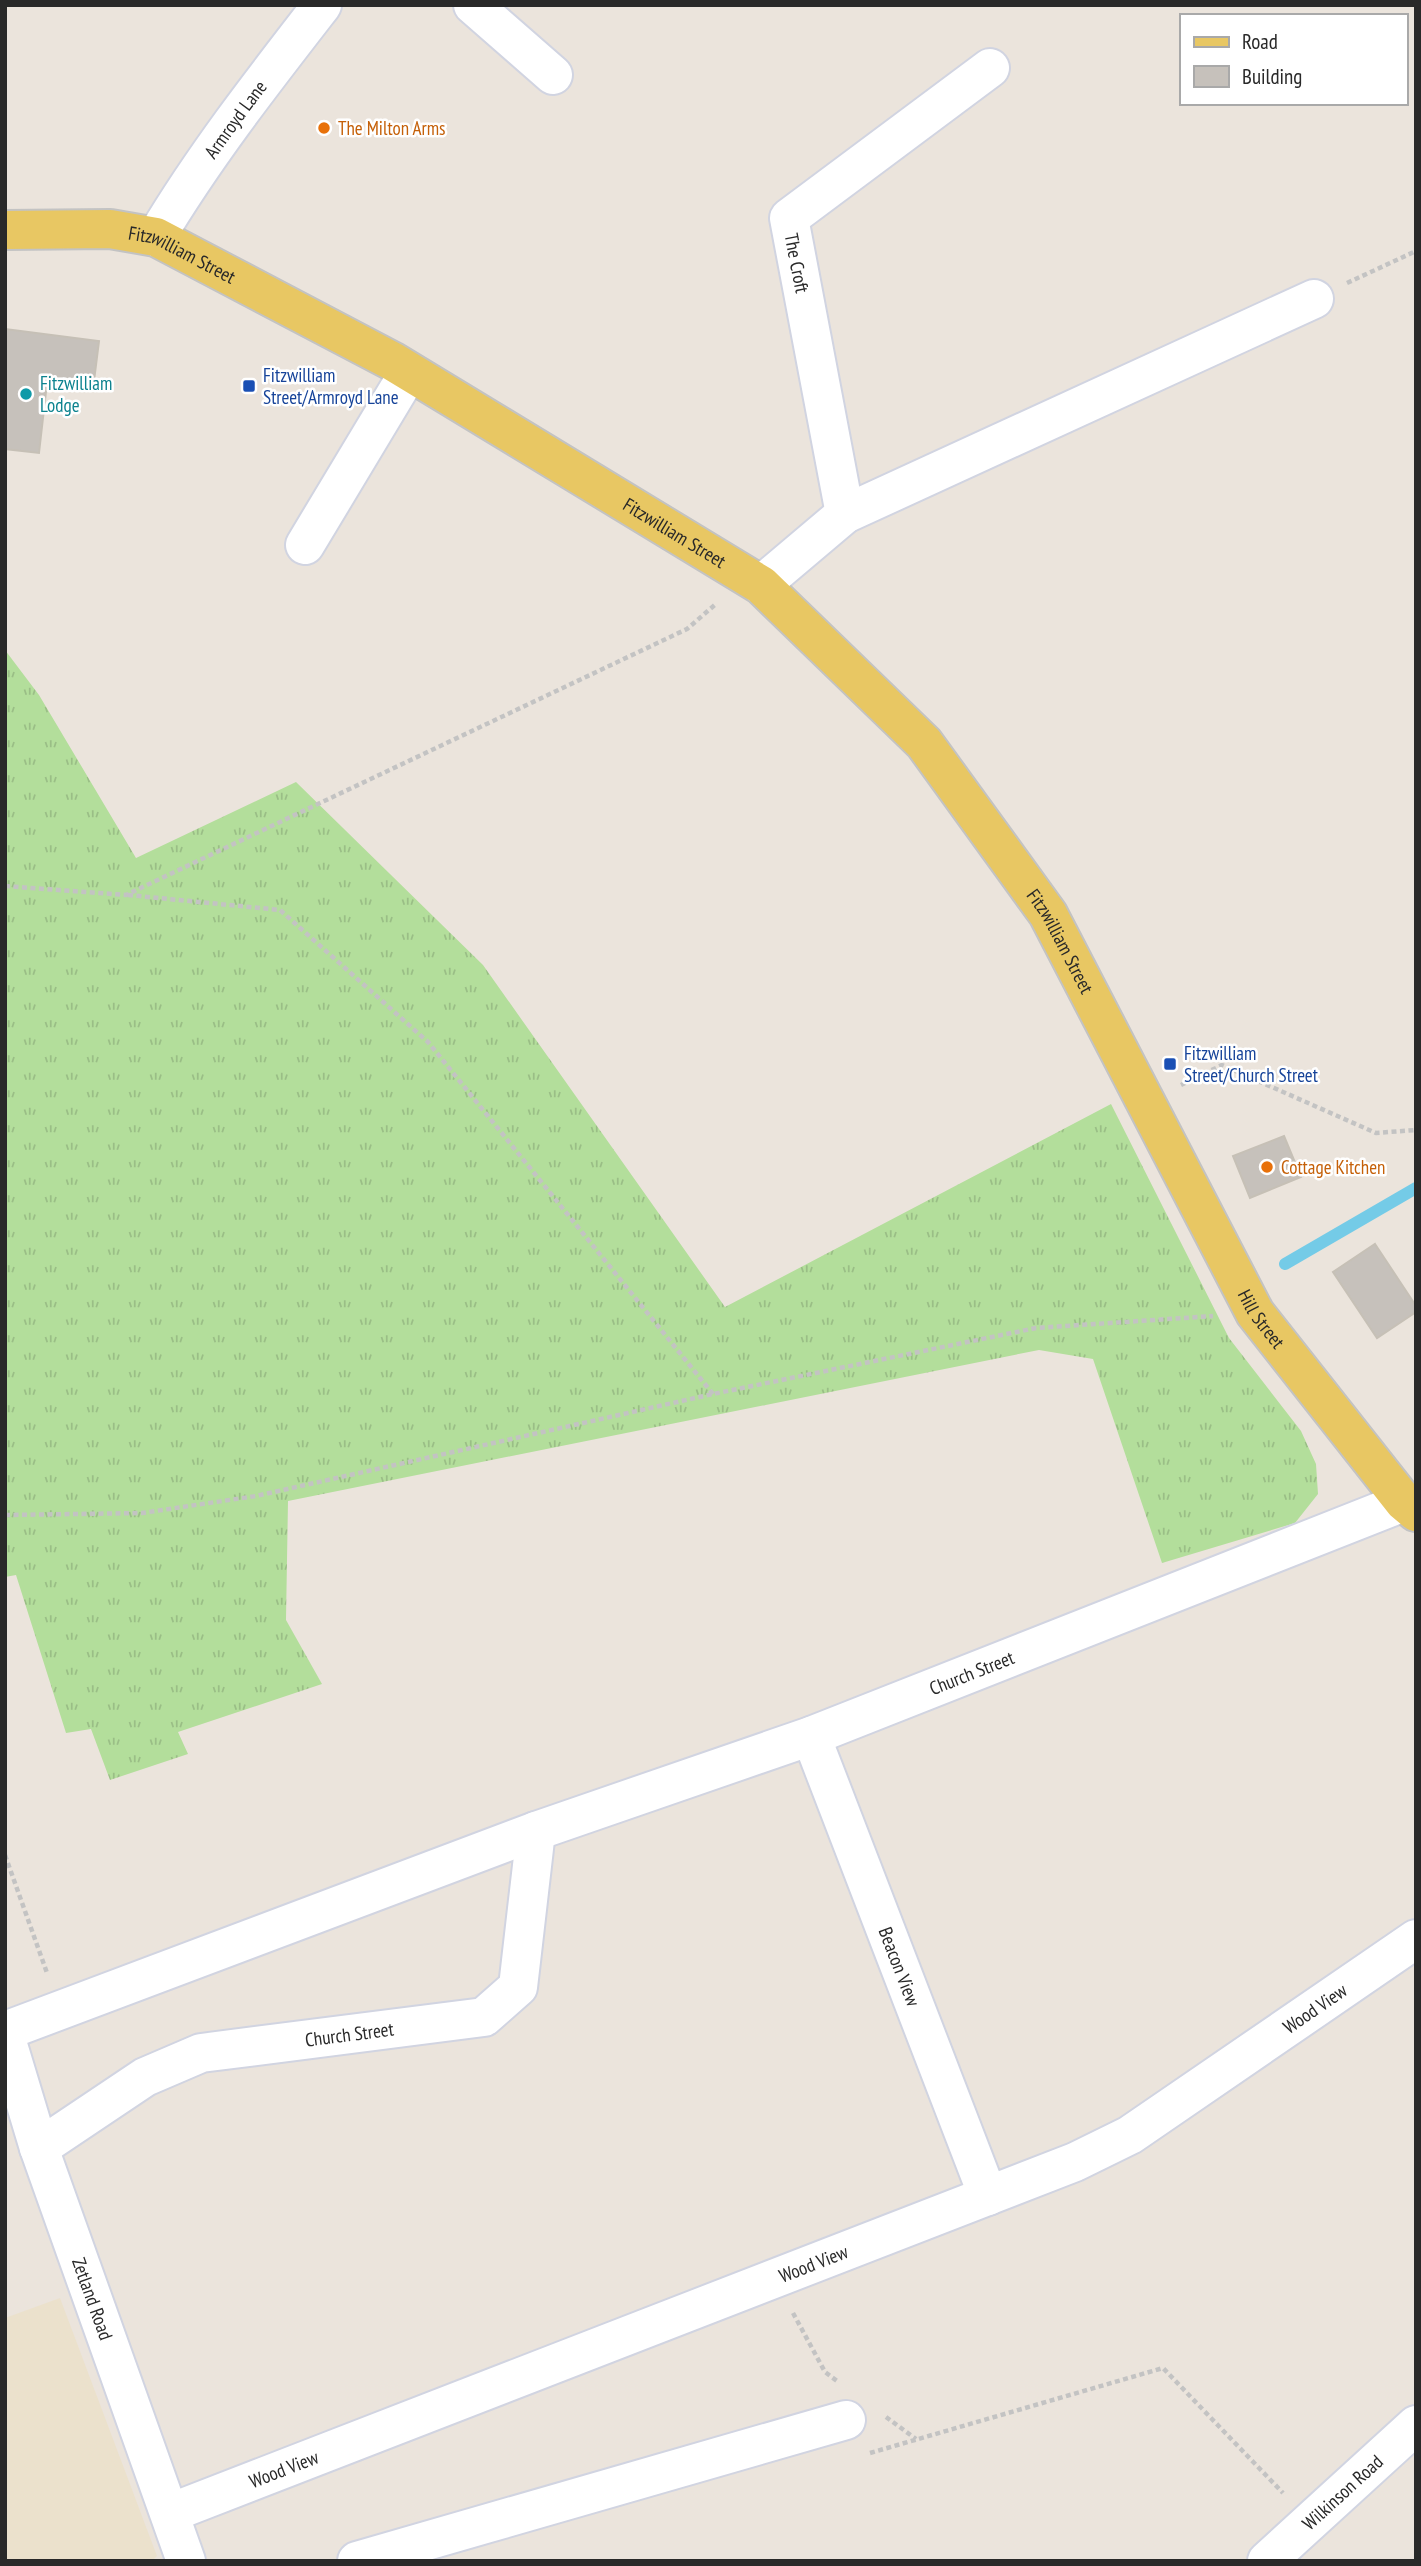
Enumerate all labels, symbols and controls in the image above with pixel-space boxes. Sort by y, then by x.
legend [1180,14,1407,105]
text: Road [1242,28,1278,55]
text: Building [1242,63,1302,90]
street label: Armroyd Lane [199,75,272,163]
place label: The Milton Arms [338,116,446,140]
marker: The Milton Arms [316,120,332,136]
street label: Fitzwilliam Street [127,220,240,289]
street label: The Croft [779,231,815,296]
place label: Fitzwilliam Street/Armroyd Lane [263,363,399,409]
place label: Fitzwilliam Lodge [40,371,112,417]
marker: Fitzwilliam Street/Armroyd Lane [241,378,257,394]
marker: Fitzwilliam Lodge [18,386,34,402]
street label: Fitzwilliam Street [619,492,731,573]
street label: Fitzwilliam Street [1022,884,1099,998]
place label: Fitzwilliam Street/Church Street [1184,1041,1319,1087]
marker: Fitzwilliam Street/Church Street [1162,1056,1178,1072]
place label: Cottage Kitchen [1281,1155,1385,1179]
marker: Cottage Kitchen [1259,1159,1275,1175]
street label: Hill Street [1233,1285,1291,1354]
street label: Church Street [926,1645,1018,1700]
street label: Beacon View [874,1924,926,2010]
street label: Wood View [1278,1978,1352,2039]
street label: Church Street [304,2017,396,2052]
street label: Wood View [775,2239,852,2288]
street label: Zetland Road [67,2254,118,2343]
street label: Wood View [246,2444,322,2493]
street label: Wilkinson Road [1297,2449,1388,2535]

